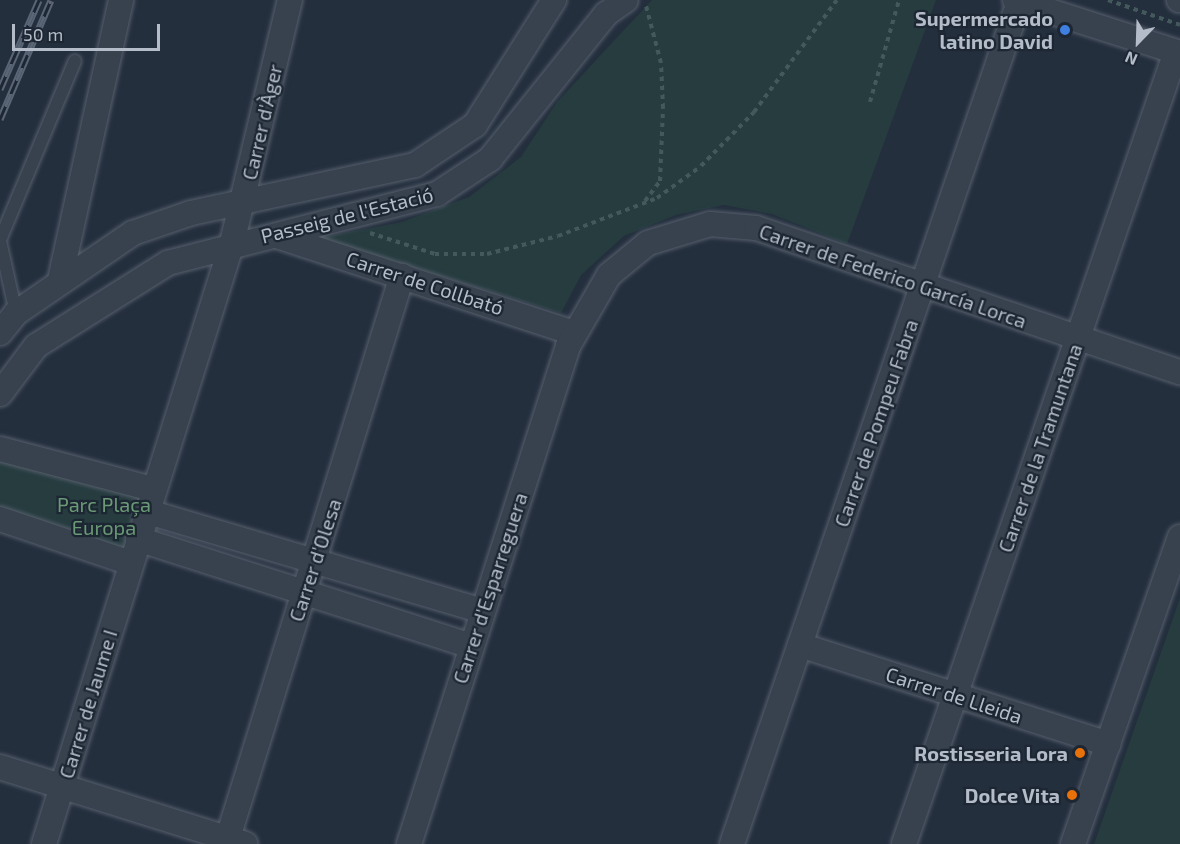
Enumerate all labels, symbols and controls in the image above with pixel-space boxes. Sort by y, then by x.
place label: Supermercado latino David [915,6,1053,53]
scale bar [15,12,164,50]
north arrow [1108,12,1168,72]
text: 50 m [23,23,63,45]
marker: Supermercado latino David [1058,23,1072,37]
text: N [1122,48,1140,70]
street label: Carrer d'Àger [237,62,287,182]
street label: Passeig de l'Estació [258,182,436,248]
street label: Carrer de Federico García Lorca [756,219,1030,333]
street label: Carrer de Collbató [343,246,507,320]
street label: Carrer de Pompeu Fabra [829,316,923,530]
street label: Carrer de la Tramuntana [993,340,1087,556]
street label: Carrer d'Esparreguera [448,489,532,687]
park label: Parc Plaça Europa [57,492,151,539]
street label: Carrer d'Olesa [284,495,346,625]
street label: Carrer de Jaume I [54,626,122,782]
street label: Carrer de Lleida [883,662,1025,728]
place label: Rostisseria Lora [914,741,1068,765]
marker: Rostisseria Lora [1073,746,1087,760]
place label: Dolce Vita [964,783,1060,807]
marker: Dolce Vita [1065,788,1079,802]

